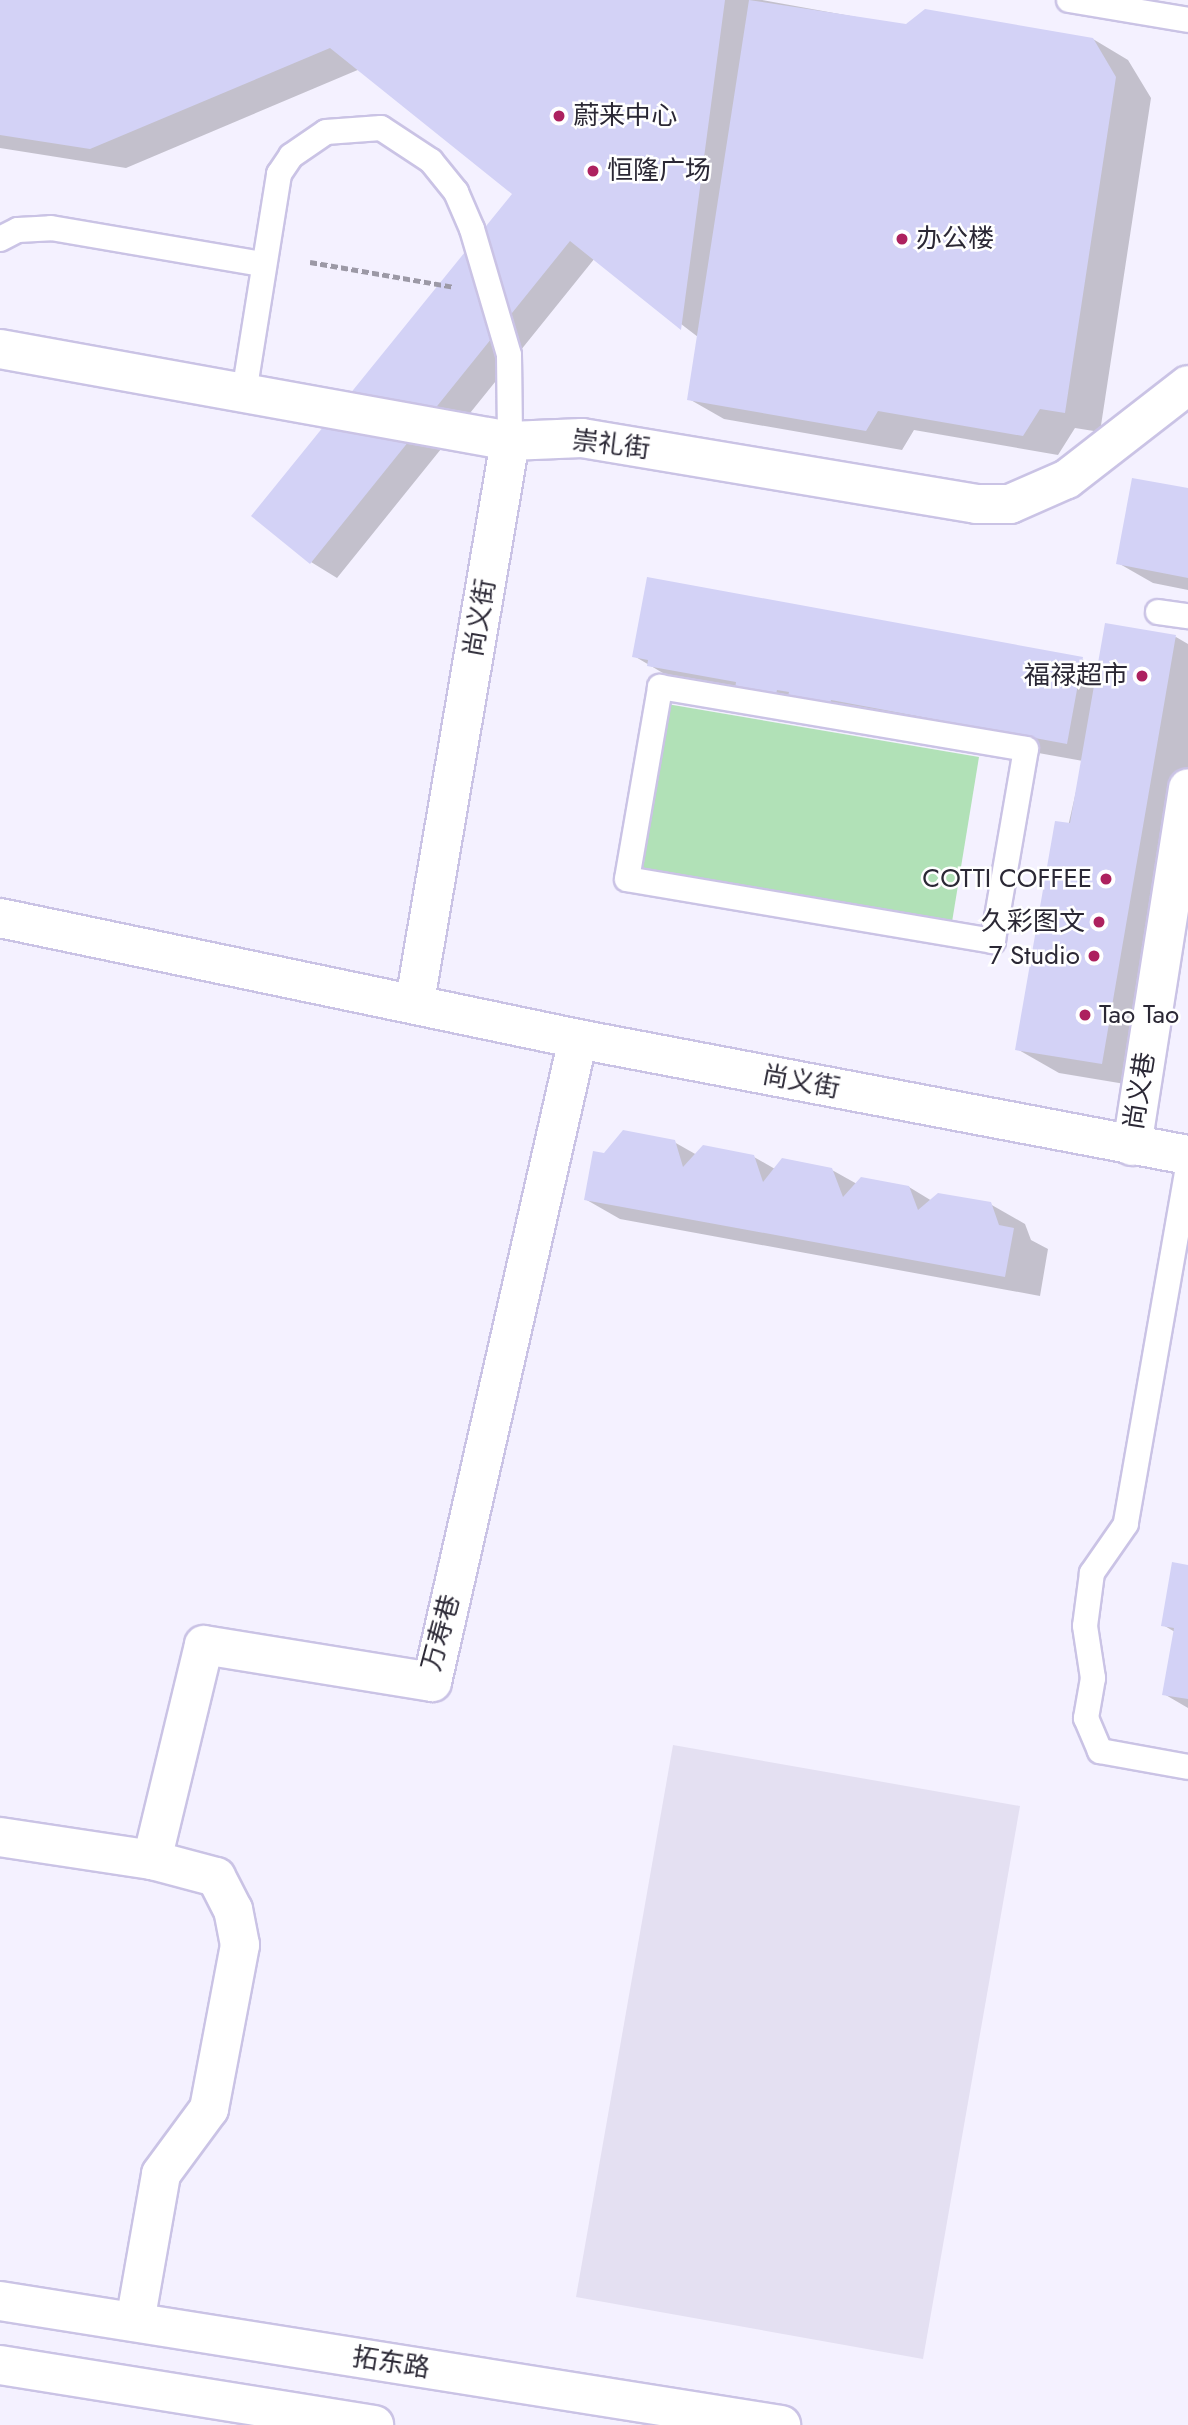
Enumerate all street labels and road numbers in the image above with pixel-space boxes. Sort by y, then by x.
street label: 崇礼街 [570,425,652,465]
street label: 尚义街 [458,577,502,659]
street label: 尚义巷 [1118,1050,1162,1132]
street label: 尚义街 [760,1059,842,1105]
street label: 万寿巷 [416,1591,466,1675]
street label: 拓东路 [350,2341,432,2385]

